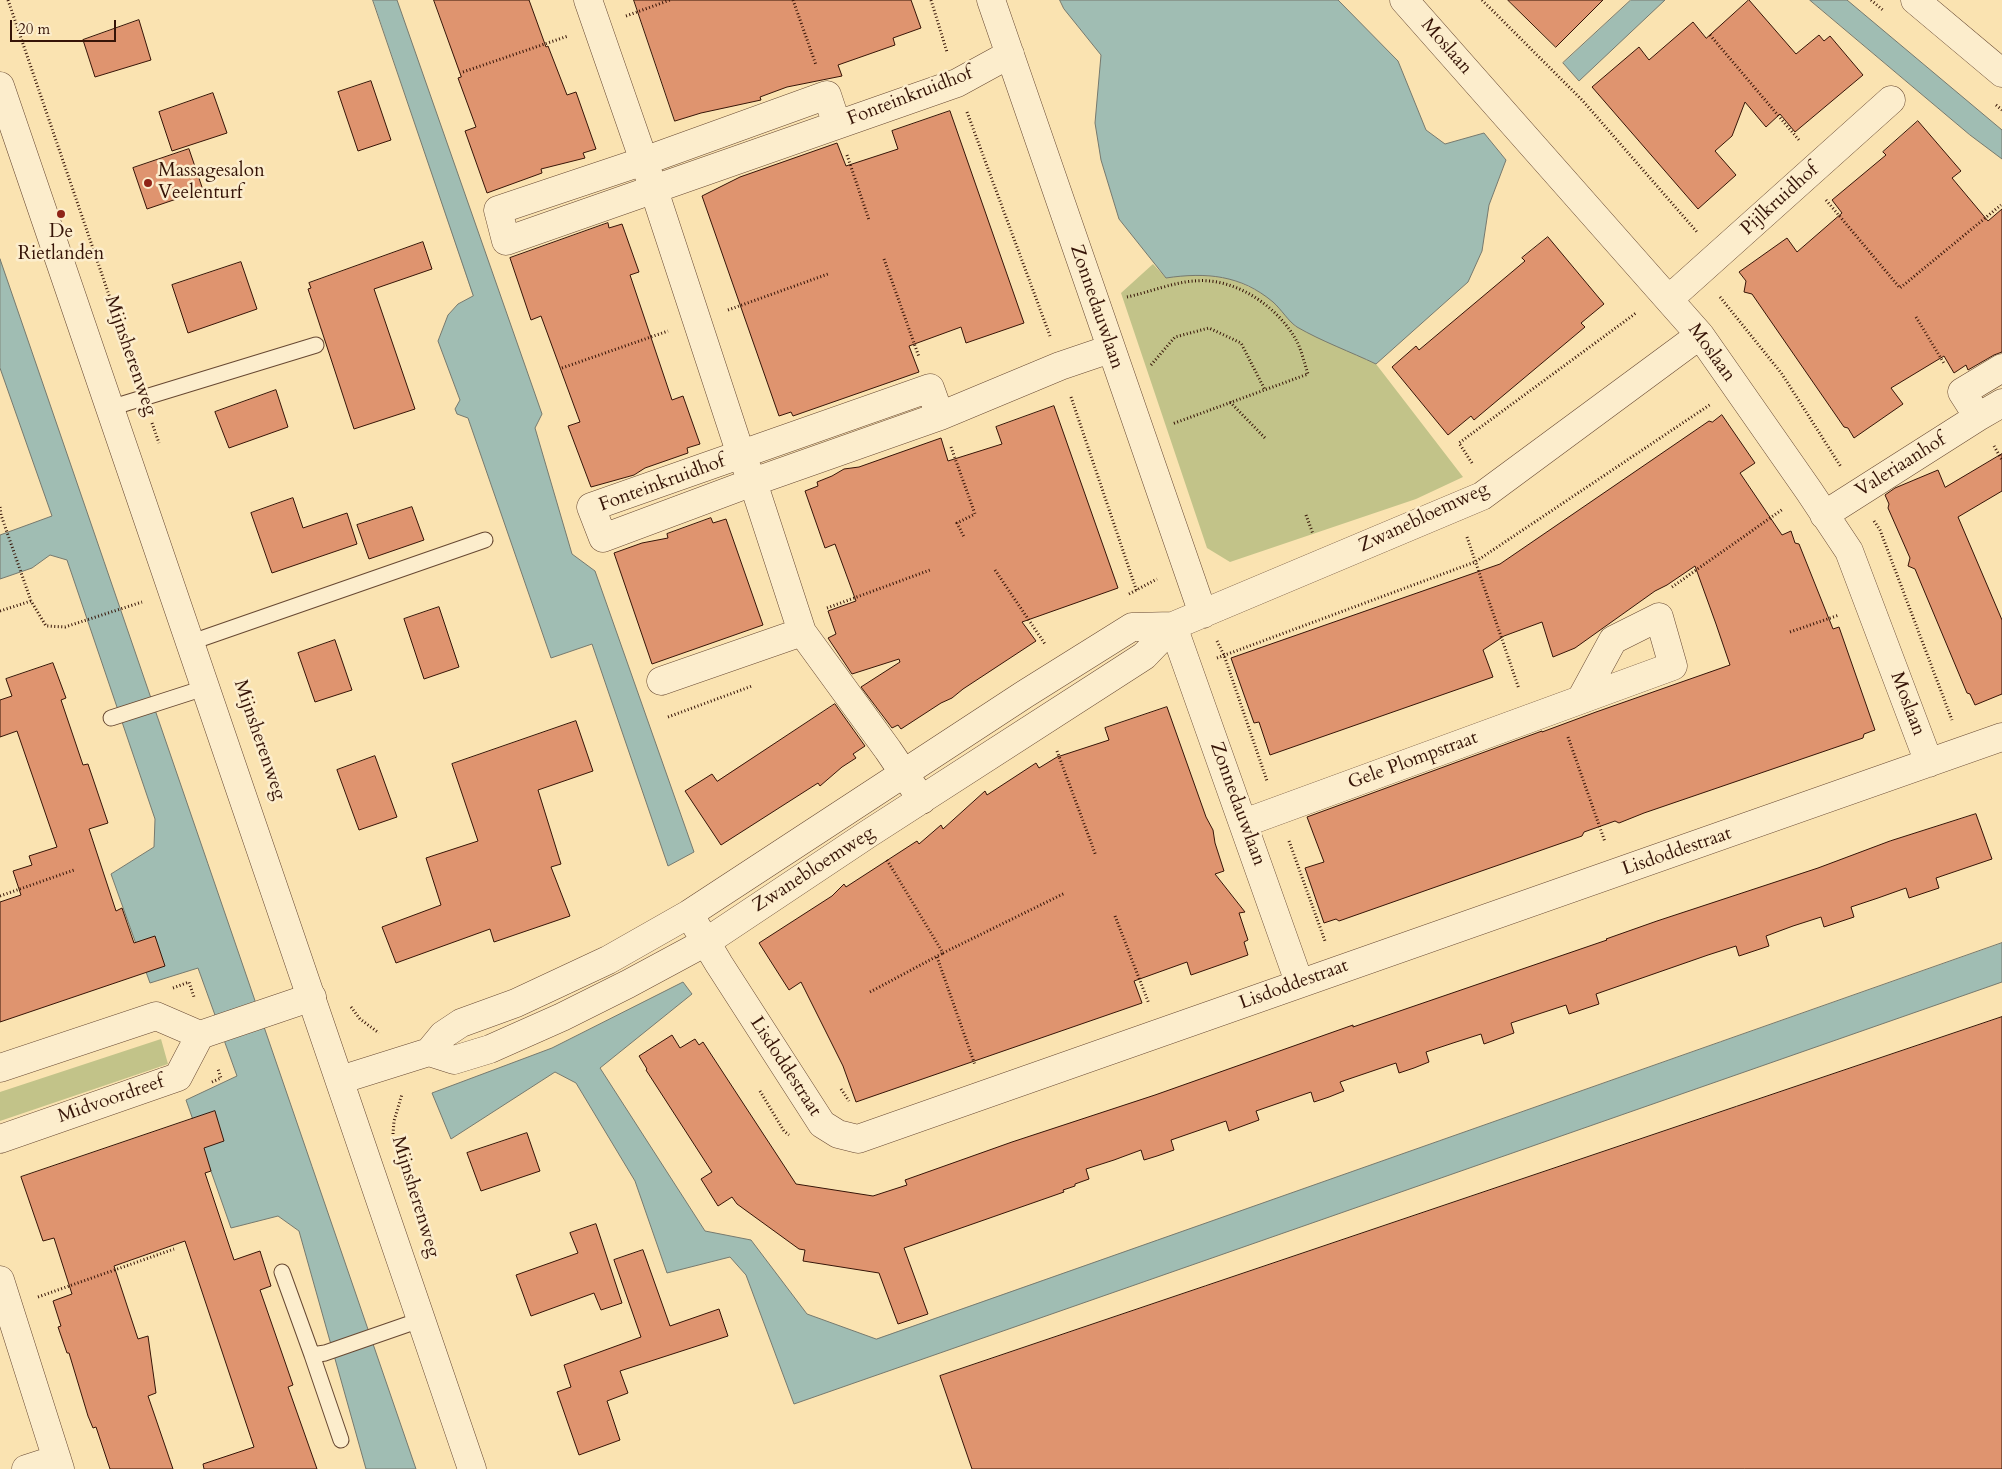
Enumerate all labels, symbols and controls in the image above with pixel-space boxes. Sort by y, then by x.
scale bar [12,10,119,42]
street label: Moslaan [1416,14,1476,80]
text: 20 m [18,19,50,39]
street label: Fonteinkruidhof [844,63,976,131]
street label: Pijlkruidhof [1737,159,1823,241]
place label: Massagesalon Veelenturf [158,161,265,205]
marker: Massagesalon Veelenturf [142,177,154,189]
marker: De Rietlanden [55,208,67,220]
place label: De Rietlanden [18,222,104,266]
street label: Zonnedauwlaan [1064,242,1128,372]
street label: Mijnsherenweg [99,293,161,419]
street label: Moslaan [1682,319,1740,387]
street label: Valeriaanhof [1852,429,1950,503]
street label: Fonteinkruidhof [596,451,728,517]
street label: Zwanebloemweg [1355,478,1493,558]
street label: Moslaan [1884,669,1930,739]
street label: Mijnsherenweg [228,677,290,803]
street label: Gele Plompstraat [1345,727,1481,795]
street label: Zonnedauwlaan [1204,739,1270,869]
street label: Zwanebloemweg [749,822,879,918]
street label: Lisdoddestraat [1619,823,1735,881]
street label: Lisdoddestraat [1236,955,1352,1015]
street label: Lisdoddestraat [744,1013,826,1121]
street label: Midvoordreef [55,1071,167,1129]
street label: Mijnsherenweg [386,1134,444,1260]

